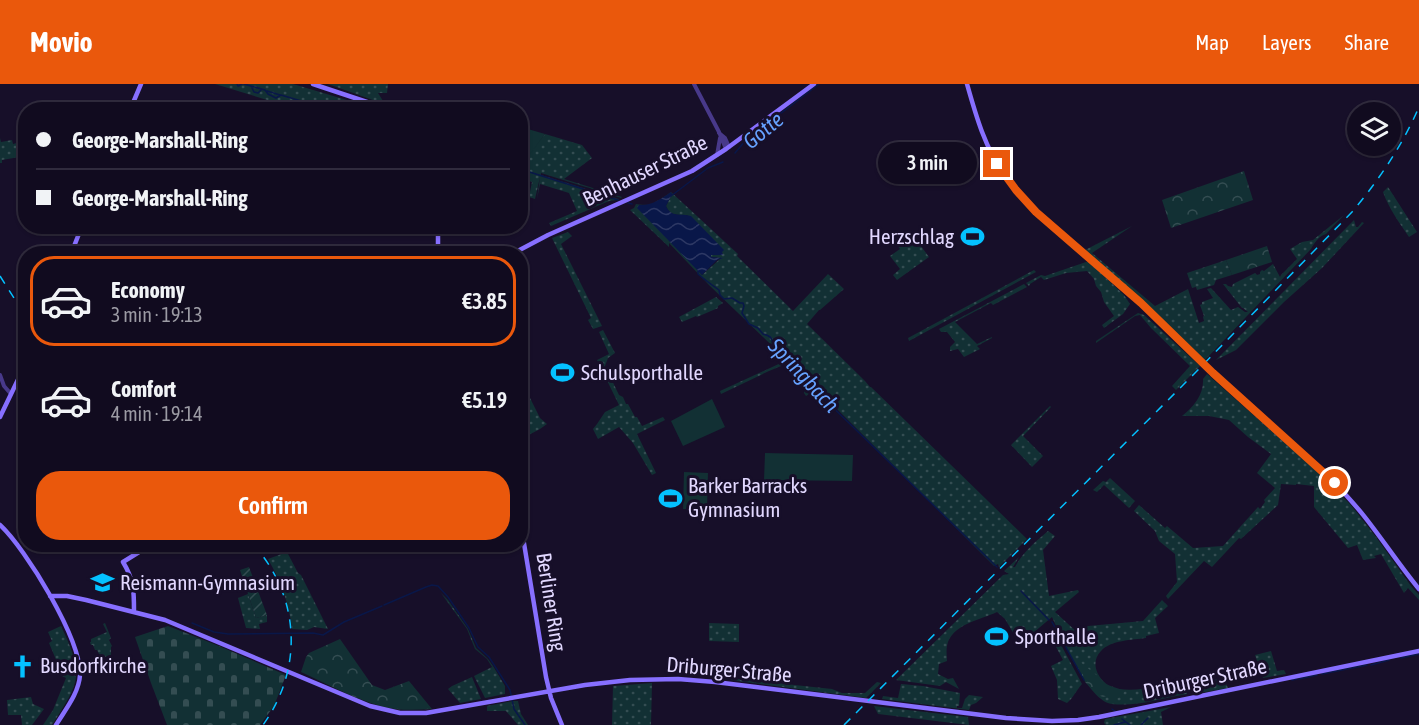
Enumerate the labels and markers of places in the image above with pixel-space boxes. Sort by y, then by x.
place label: Herzschlag [869,224,954,248]
sports icon: Herzschlag [959,224,985,250]
sports icon: Schulsporthalle [550,360,576,386]
place label: Schulsporthalle [581,360,703,384]
place label: Barker Barracks Gymnasium [688,473,807,521]
sports icon: Barker Barracks Gymnasium [657,485,683,511]
school or university icon: Reismann-Gymnasium [89,570,115,596]
place label: Reismann-Gymnasium [120,570,295,594]
sports icon: Sporthalle [984,624,1010,650]
place label: Sporthalle [1015,624,1096,648]
church icon: Busdorfkirche [9,653,35,679]
place label: Busdorfkirche [40,653,146,677]

